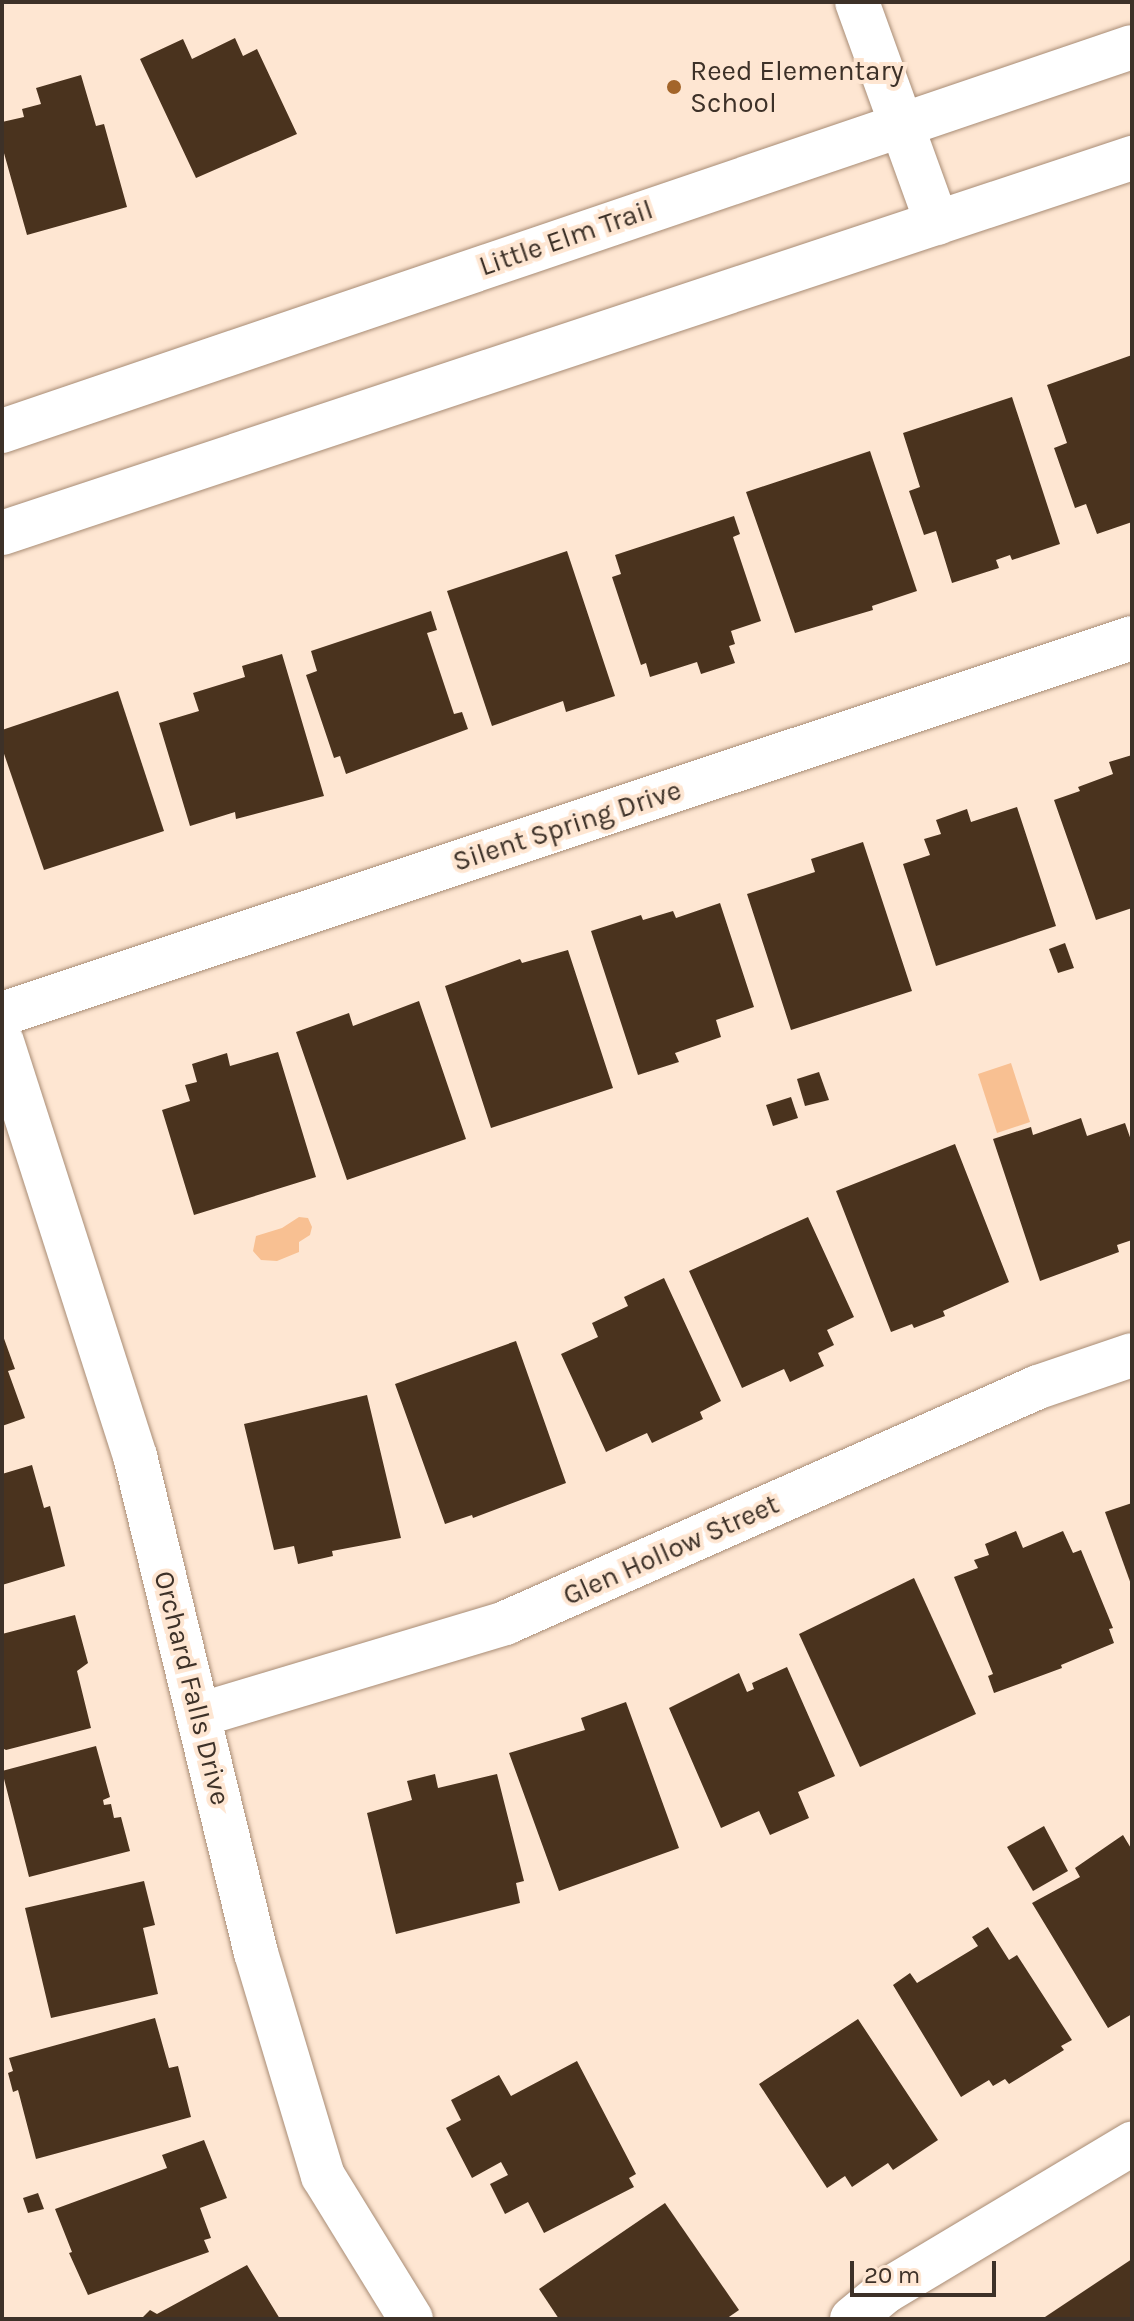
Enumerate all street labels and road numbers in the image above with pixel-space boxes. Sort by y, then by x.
street label: Little Elm Trail [475,193,657,283]
street label: Silent Spring Drive [449,773,685,879]
street label: Glen Hollow Street [558,1487,784,1613]
street label: Orchard Falls Drive [147,1567,237,1809]

